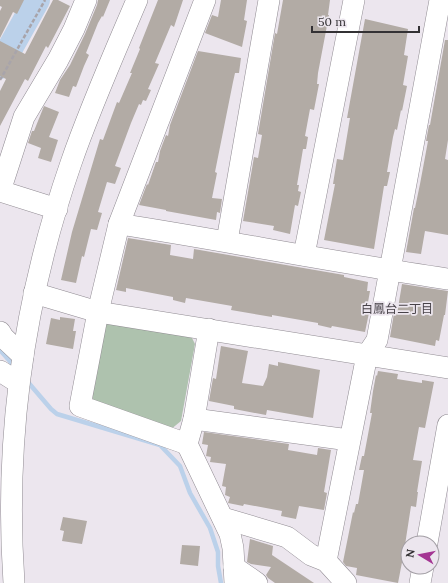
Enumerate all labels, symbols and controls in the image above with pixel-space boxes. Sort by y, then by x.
scale bar [312,8,419,34]
text: 50 m [318,14,346,29]
district label: 白鳳台二丁目 [361,301,433,316]
north arrow [400,535,440,575]
text: N [403,547,418,559]

